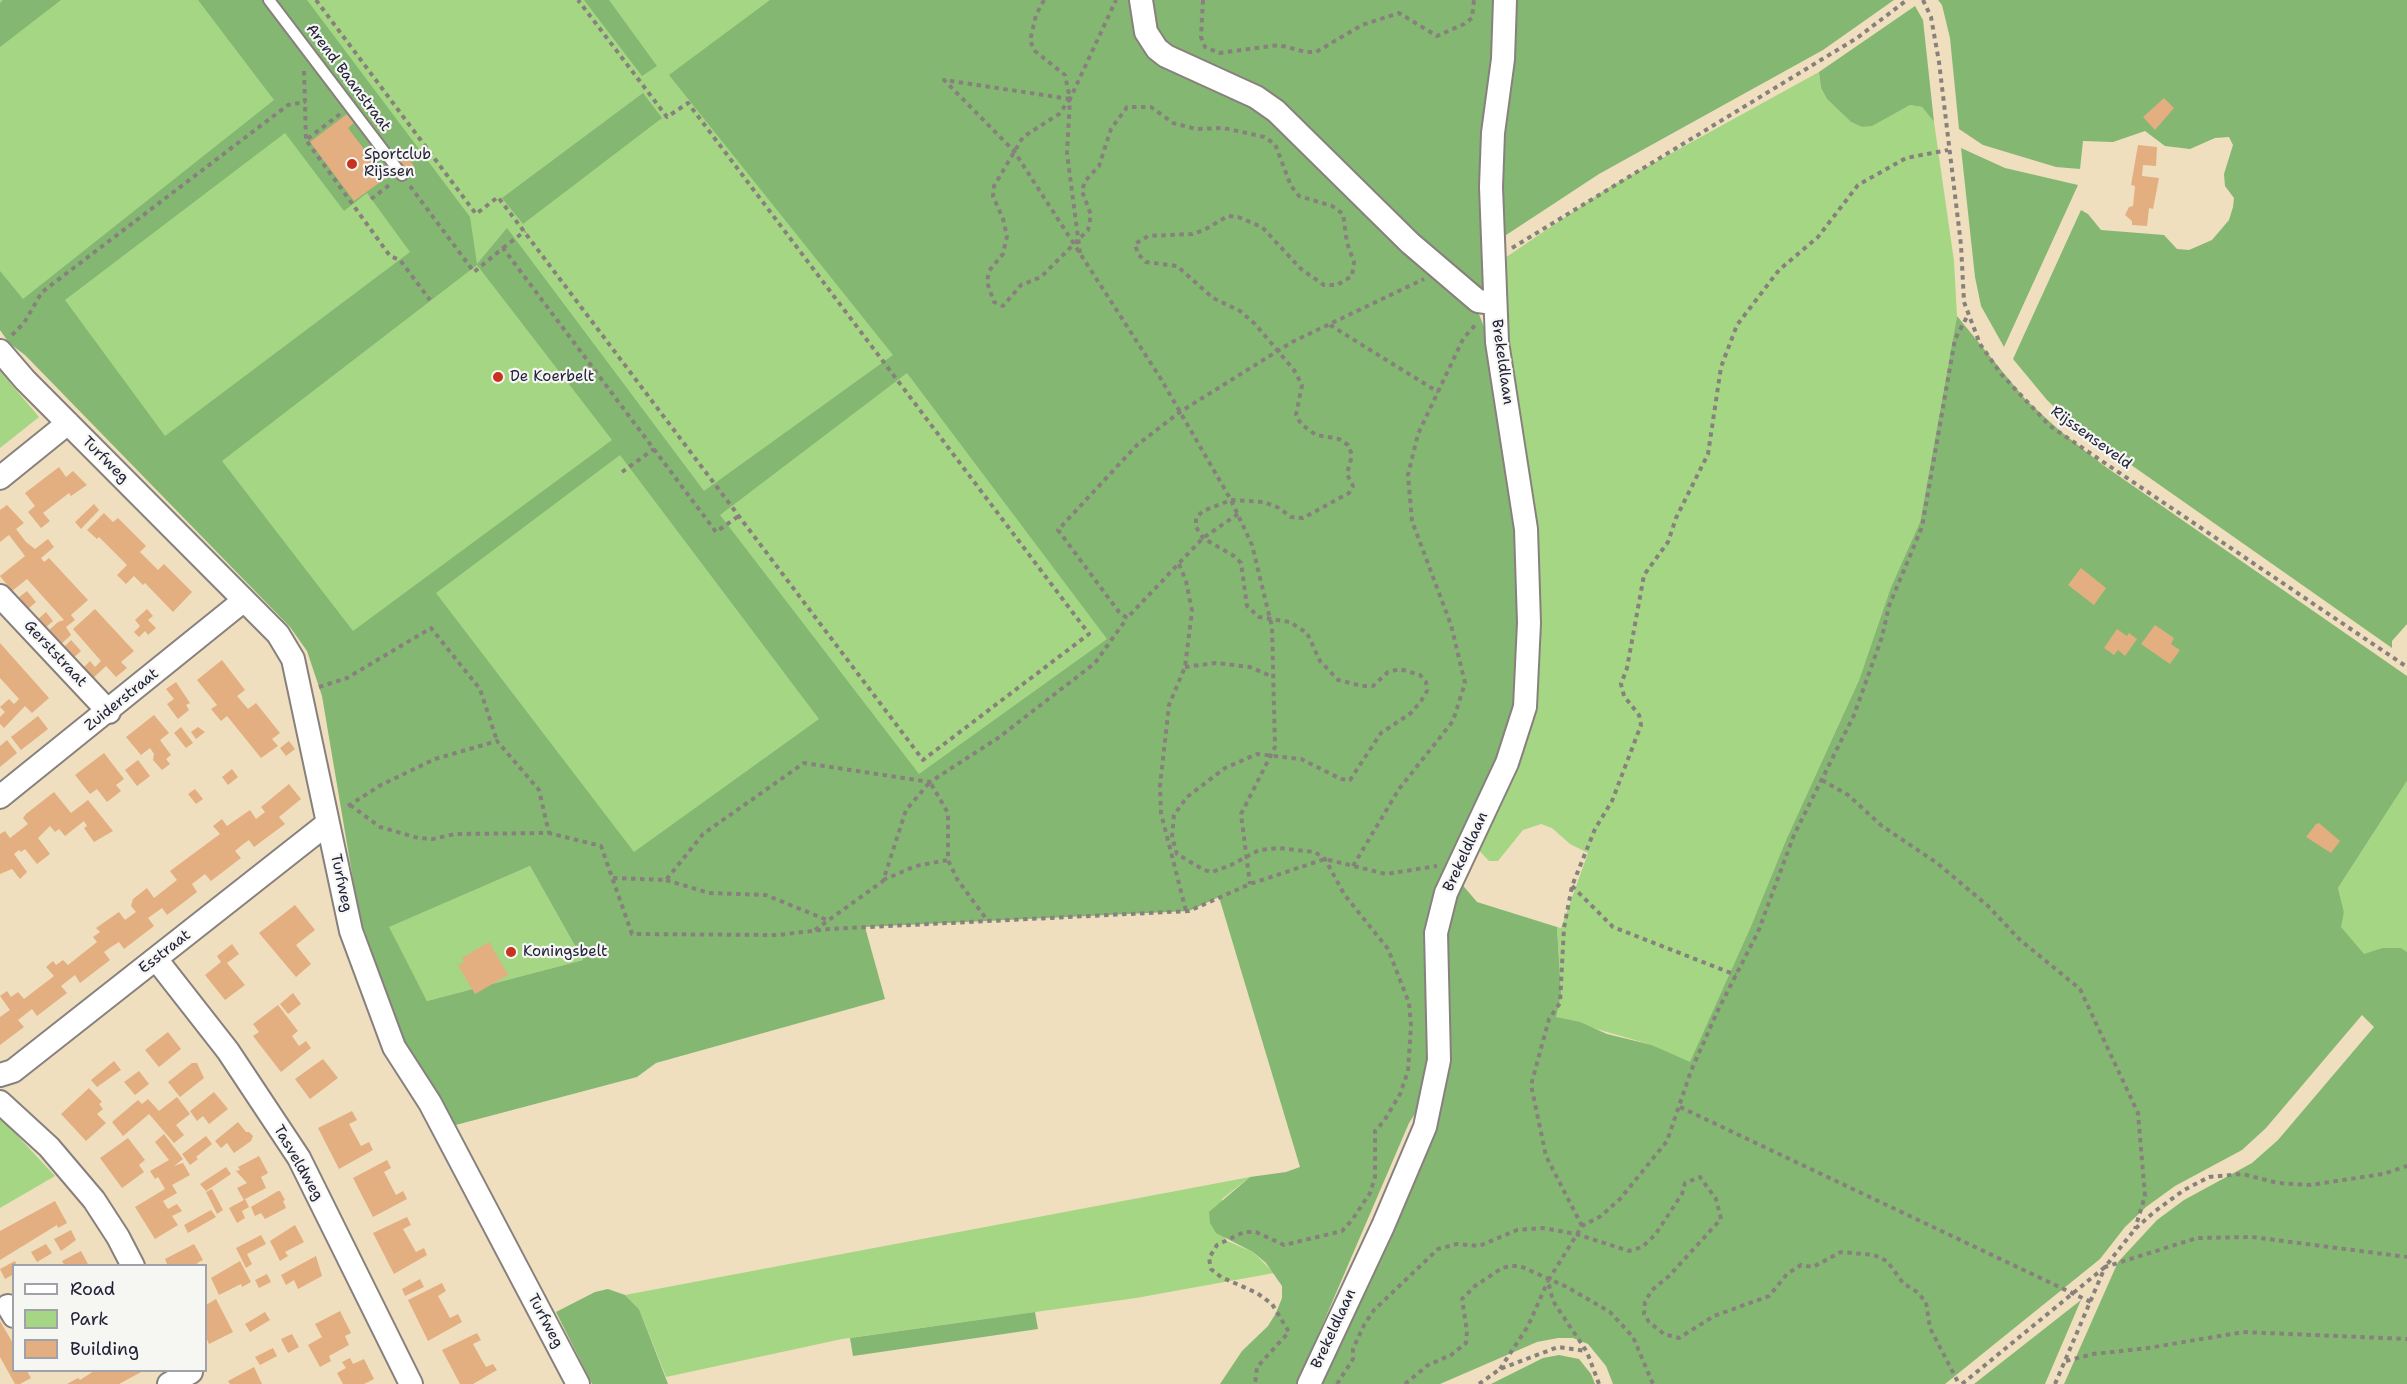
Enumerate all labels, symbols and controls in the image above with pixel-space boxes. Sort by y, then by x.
street label: Arend Baanstraat [302,21,394,135]
place label: Sportclub Rijssen [364,146,431,181]
marker: Sportclub Rijssen [345,157,359,171]
street label: Brekeldlaan [1487,318,1517,406]
place label: De Koerbelt [510,368,594,386]
marker: De Koerbelt [491,370,505,384]
street label: Rijssenseveld [2047,403,2135,473]
street label: Turfweg [78,433,132,487]
street label: Gerststraat [20,617,90,691]
street label: Zuiderstraat [81,665,163,735]
street label: Brekeldlaan [1440,809,1492,895]
street label: Turfweg [326,852,356,914]
street label: Esstraat [136,926,194,978]
place label: Koningsbelt [523,943,608,961]
marker: Koningsbelt [504,945,518,959]
street label: Tasveldweg [269,1122,327,1204]
legend [12,1264,207,1372]
text: Road [70,1277,115,1301]
street label: Brekeldlaan [1308,1286,1360,1372]
street label: Turfweg [523,1291,567,1351]
text: Park [70,1307,109,1331]
text: Building [70,1337,139,1361]

